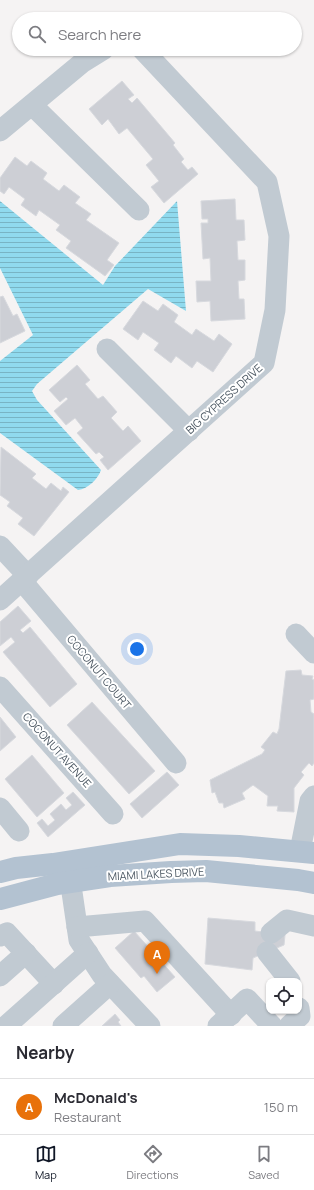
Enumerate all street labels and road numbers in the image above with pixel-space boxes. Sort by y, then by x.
street label: BIG CYPRESS DRIVE [182,360,265,437]
street label: COCONUT COURT [64,631,135,712]
street label: COCONUT AVENUE [20,709,95,790]
street label: MIAMI LAKES DRIVE [107,863,205,884]

